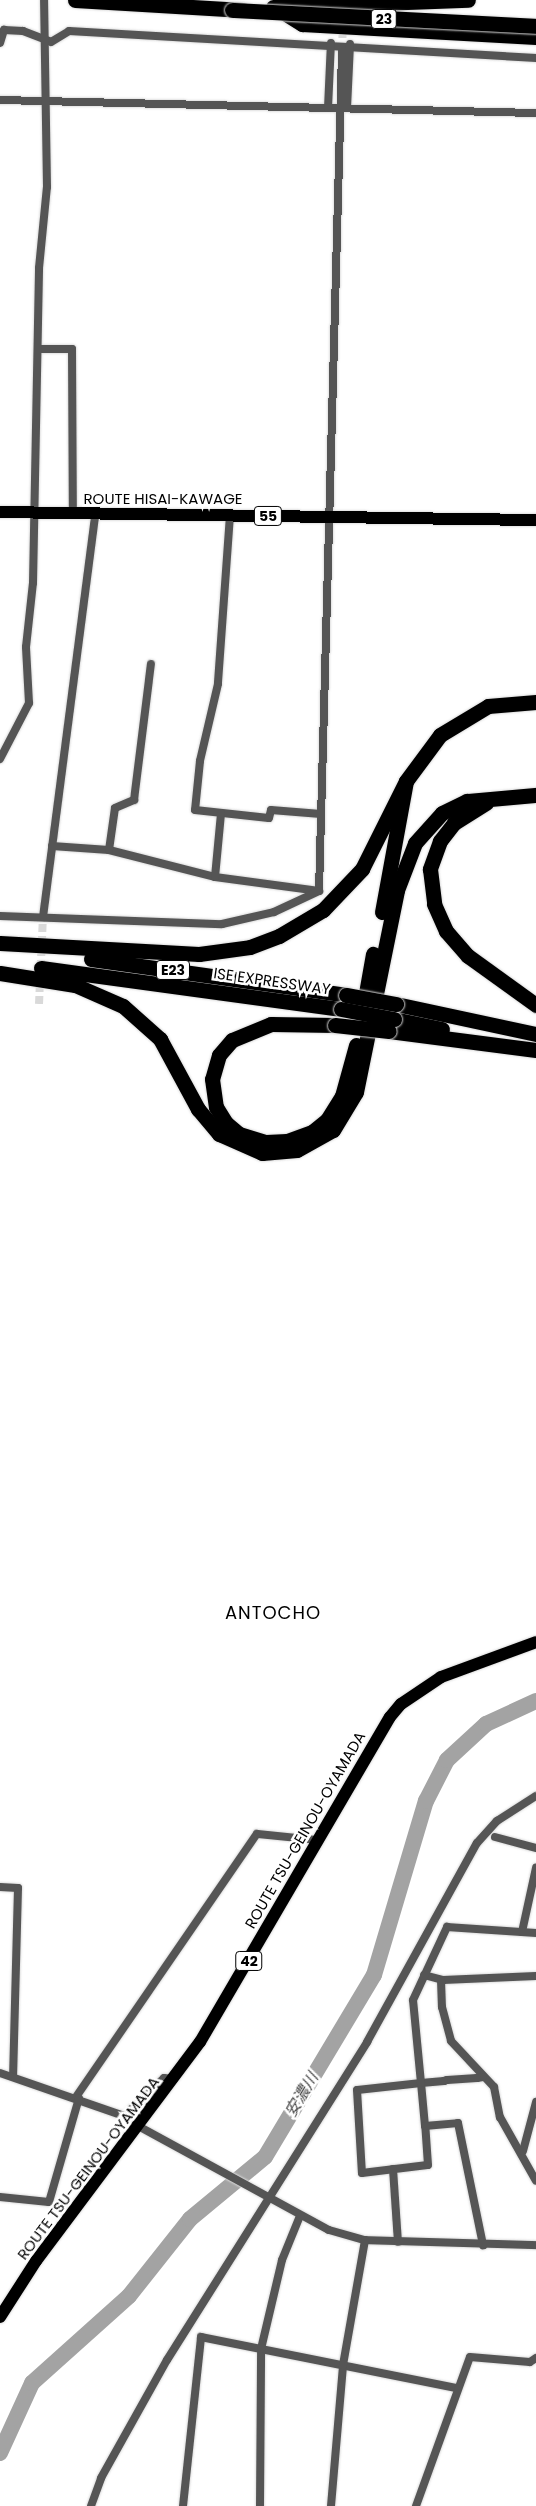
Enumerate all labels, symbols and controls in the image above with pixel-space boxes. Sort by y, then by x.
road number: 23 [370,8,398,30]
street label: ROUTE HISAI-KAWAGE [84,490,242,508]
road number: 55 [253,504,283,528]
road number: E23 [156,958,190,982]
street label: ISE EXPRESSWAY [212,964,332,998]
district label: ANTOCHO [224,1602,322,1624]
street label: ROUTE TSU-GEINOU-OYAMADA [241,1728,369,1932]
road number: 42 [235,1950,263,1972]
water label: 安濃川 [281,2069,323,2121]
street label: ROUTE TSU-GEINOU-OYAMADA [13,2073,163,2263]

